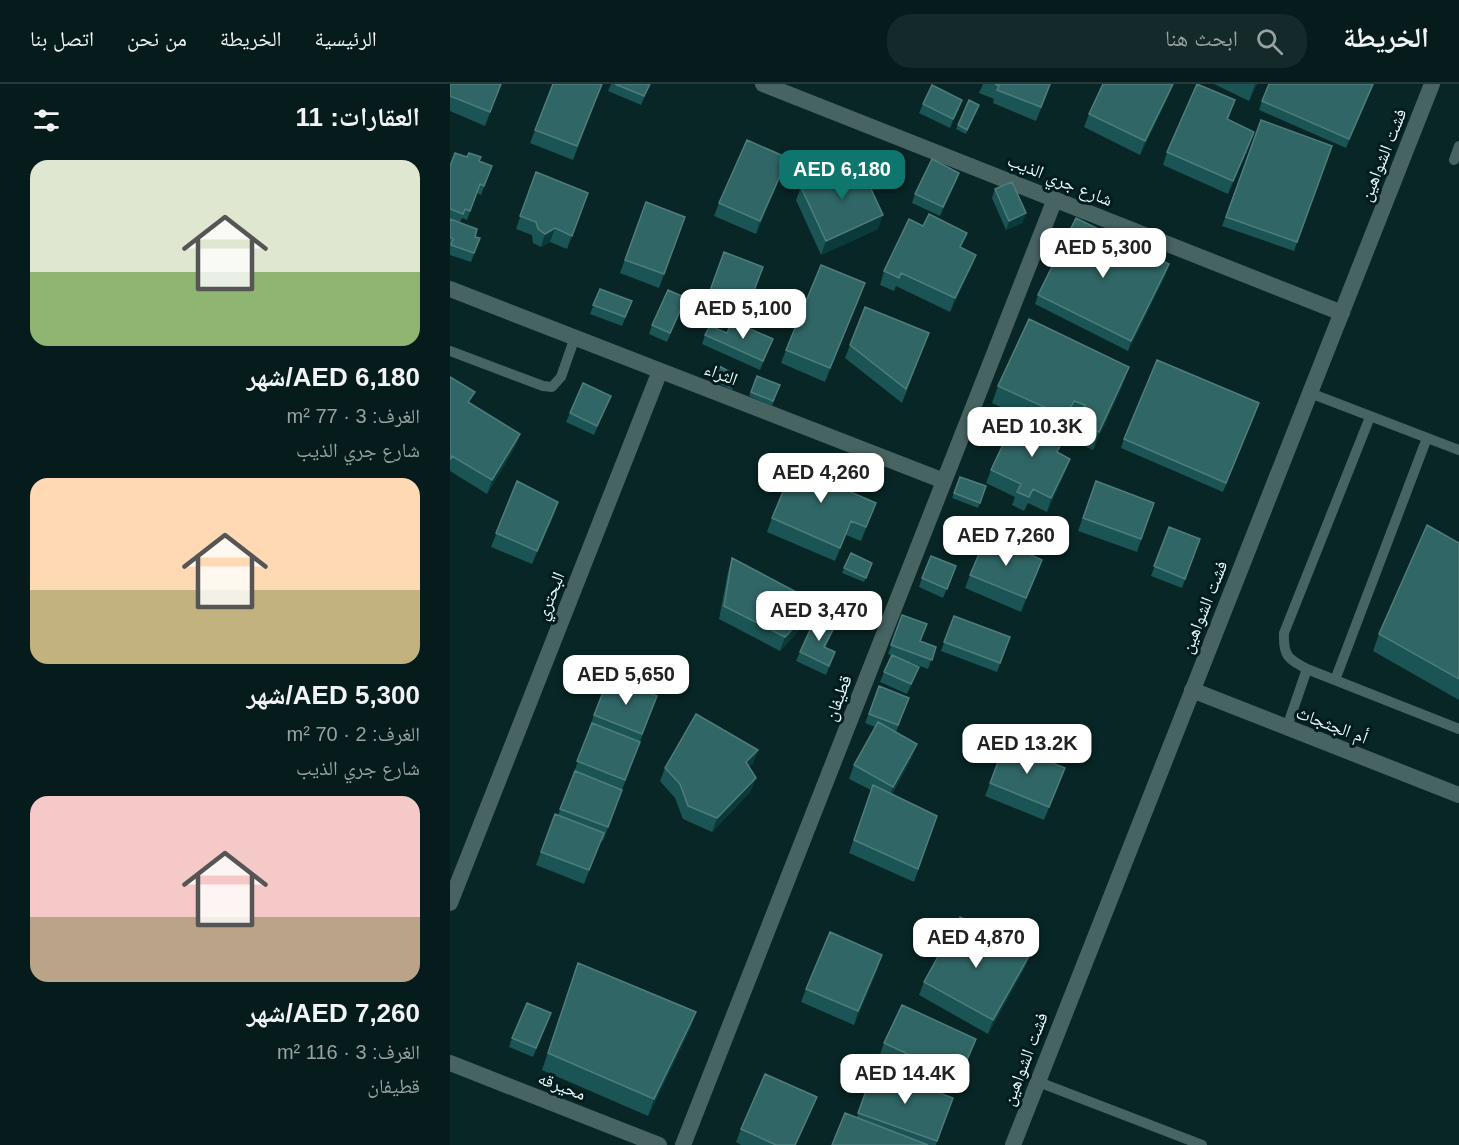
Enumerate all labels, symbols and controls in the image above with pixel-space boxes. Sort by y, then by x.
search box [887,14,1307,68]
text: الخريطة [1343,22,1429,53]
icon: search [1253,25,1286,58]
text: ابحث هنا [1165,26,1238,51]
text: اتصل بنا [30,27,94,50]
text: من نحن [127,27,187,50]
text: الخريطة [220,27,282,50]
text: الرئيسية [315,27,377,50]
text: العقارات: 11 [296,102,420,132]
icon: filters [30,104,63,137]
street label: فشت الشواهين [1355,106,1412,205]
pin: AED 6,180 [773,150,911,201]
street label: شارع جري الذيب [1003,150,1115,214]
text: AED 6,180 [793,158,891,180]
icon: home [171,199,279,307]
pin: AED 5,300 [1034,228,1172,279]
text: AED 5,300 [1054,236,1152,258]
pin: AED 5,100 [674,289,812,340]
text: AED 5,100 [694,297,792,319]
street label: الثراء [702,359,740,389]
text: AED 6,180/شهر [247,362,420,392]
text: الغرف: 3 · 77 m² [287,405,420,427]
pin: AED 10.3K [963,407,1101,458]
text: AED 10.3K [981,415,1083,437]
text: شارع جري الذيب [296,439,420,461]
pin: AED 4,260 [752,453,890,504]
text: AED 4,260 [772,461,870,483]
pin: AED 7,260 [937,516,1075,567]
icon: home [171,517,279,625]
text: AED 7,260 [957,524,1055,546]
street label: فشت الشواهين [1176,558,1233,657]
street label: البحتري [531,569,573,625]
pin: AED 3,470 [750,591,888,642]
text: AED 3,470 [770,599,868,621]
pin: AED 5,650 [557,655,695,706]
text: AED 5,650 [577,663,675,685]
street label: قطيفان [820,672,857,724]
text: AED 5,300/شهر [247,680,420,710]
street label: أم الجثجاث [1293,702,1371,750]
text: الغرف: 2 · 70 m² [287,723,420,745]
pin: AED 13.2K [958,724,1096,775]
text: AED 13.2K [976,732,1078,754]
text: شارع جري الذيب [296,757,420,779]
icon: home [171,835,279,943]
pin: AED 4,870 [907,918,1045,969]
text: AED 4,870 [927,926,1025,948]
text: AED 7,260/شهر [247,998,420,1028]
street label: فشت الشواهين [998,1010,1053,1109]
text: الغرف: 3 · 116 m² [277,1041,420,1063]
pin: AED 14.4K [836,1054,974,1105]
text: AED 14.4K [854,1062,956,1084]
street label: محيرقه [535,1068,589,1105]
text: قطيفان [367,1075,420,1097]

